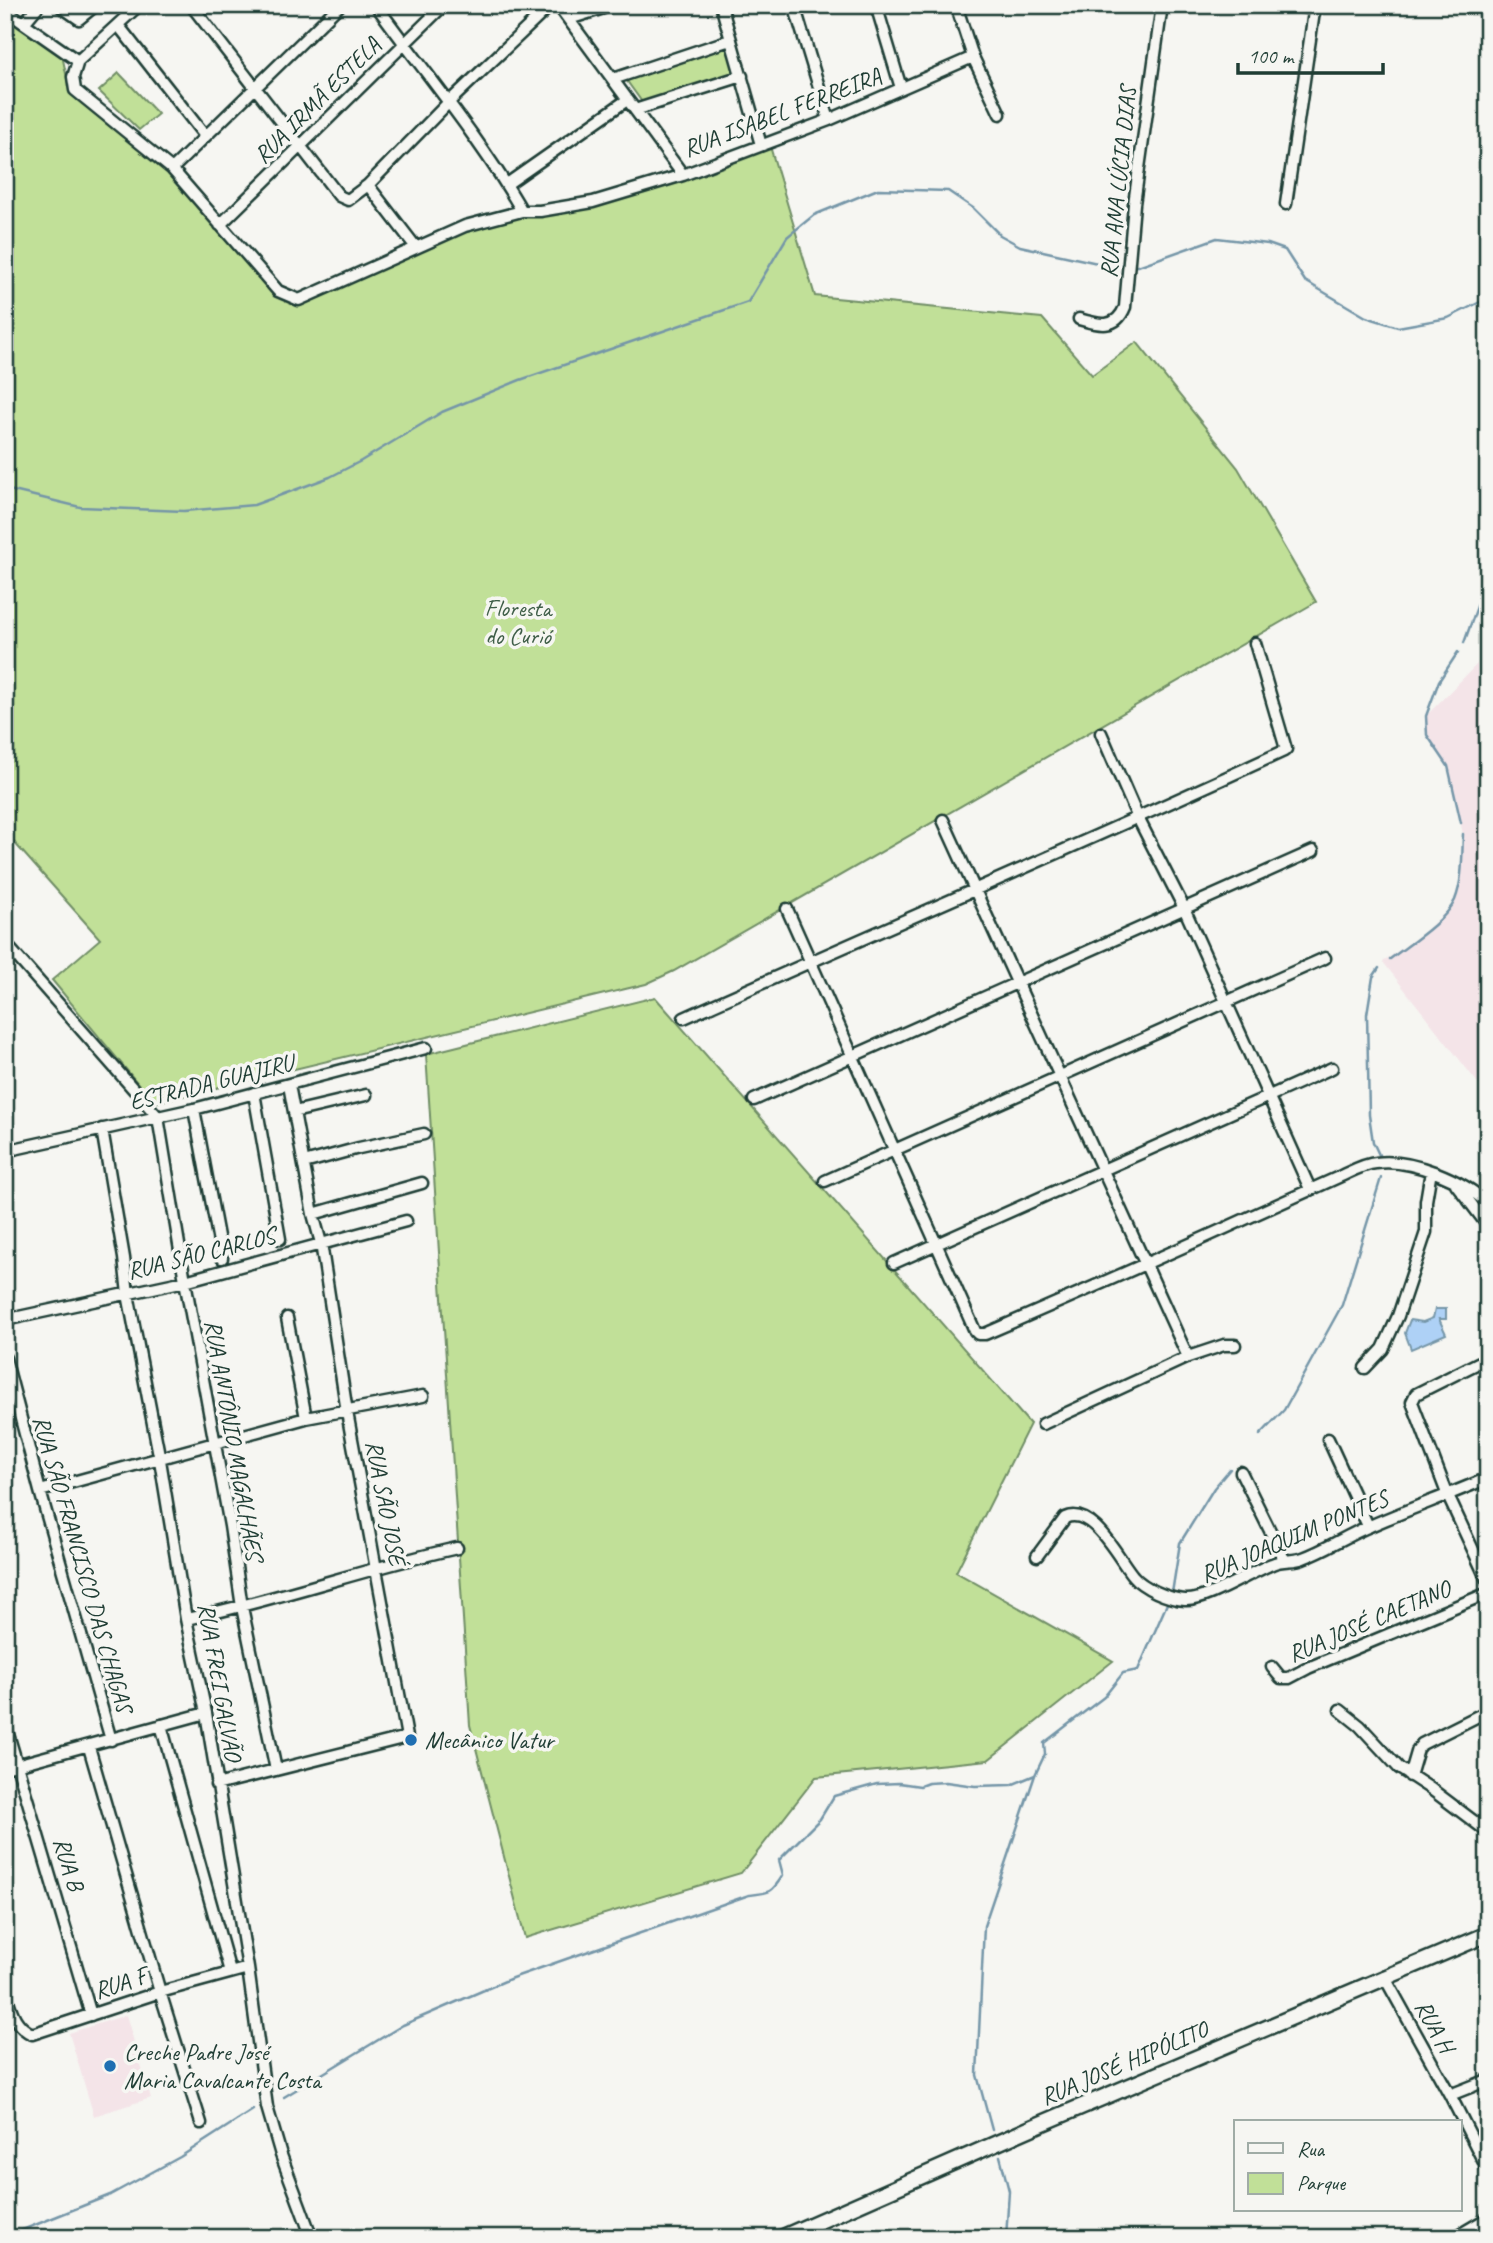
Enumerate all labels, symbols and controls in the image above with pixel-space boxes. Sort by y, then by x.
street label: RUA IRMÃ ESTELA [247,30,387,170]
scale bar [1238,32,1383,76]
text: 100 m [1248,43,1295,69]
street label: RUA ISABEL FERREIRA [679,60,886,164]
street label: RUA ANA LÚCIA DIAS [1093,81,1143,279]
park label: Floresta do Curió [485,593,554,651]
street label: ESTRADA GUAJIRU [126,1046,300,1117]
street label: RUA SÃO CARLOS [124,1219,282,1286]
street label: RUA ANTÔNIO MAGALHÃES [198,1317,271,1567]
street label: RUA SÃO FRANCISCO DAS CHAGAS [26,1412,141,1719]
street label: RUA SÃO JOSÉ [359,1438,413,1571]
street label: RUA JOAQUIM PONTES [1196,1482,1395,1589]
street label: RUA JOSÉ CAETANO [1283,1572,1458,1669]
street label: RUA FREI GALVÃO [191,1601,249,1766]
place label: Mecânico Vatur [425,1725,556,1755]
marker: Mecânico Vatur [403,1732,419,1748]
street label: RUA B [47,1834,92,1896]
street label: RUA F [90,1959,155,2005]
street label: RUA H [1408,1995,1463,2061]
street label: RUA JOSÉ HIPÓLITO [1036,2013,1214,2112]
place label: Creche Padre José Maria Cavalcante Costa [124,2037,323,2095]
marker: Creche Padre José Maria Cavalcante Costa [102,2058,118,2074]
legend [1234,2120,1462,2212]
text: Rua [1297,2136,1325,2162]
text: Parque [1297,2170,1346,2196]

